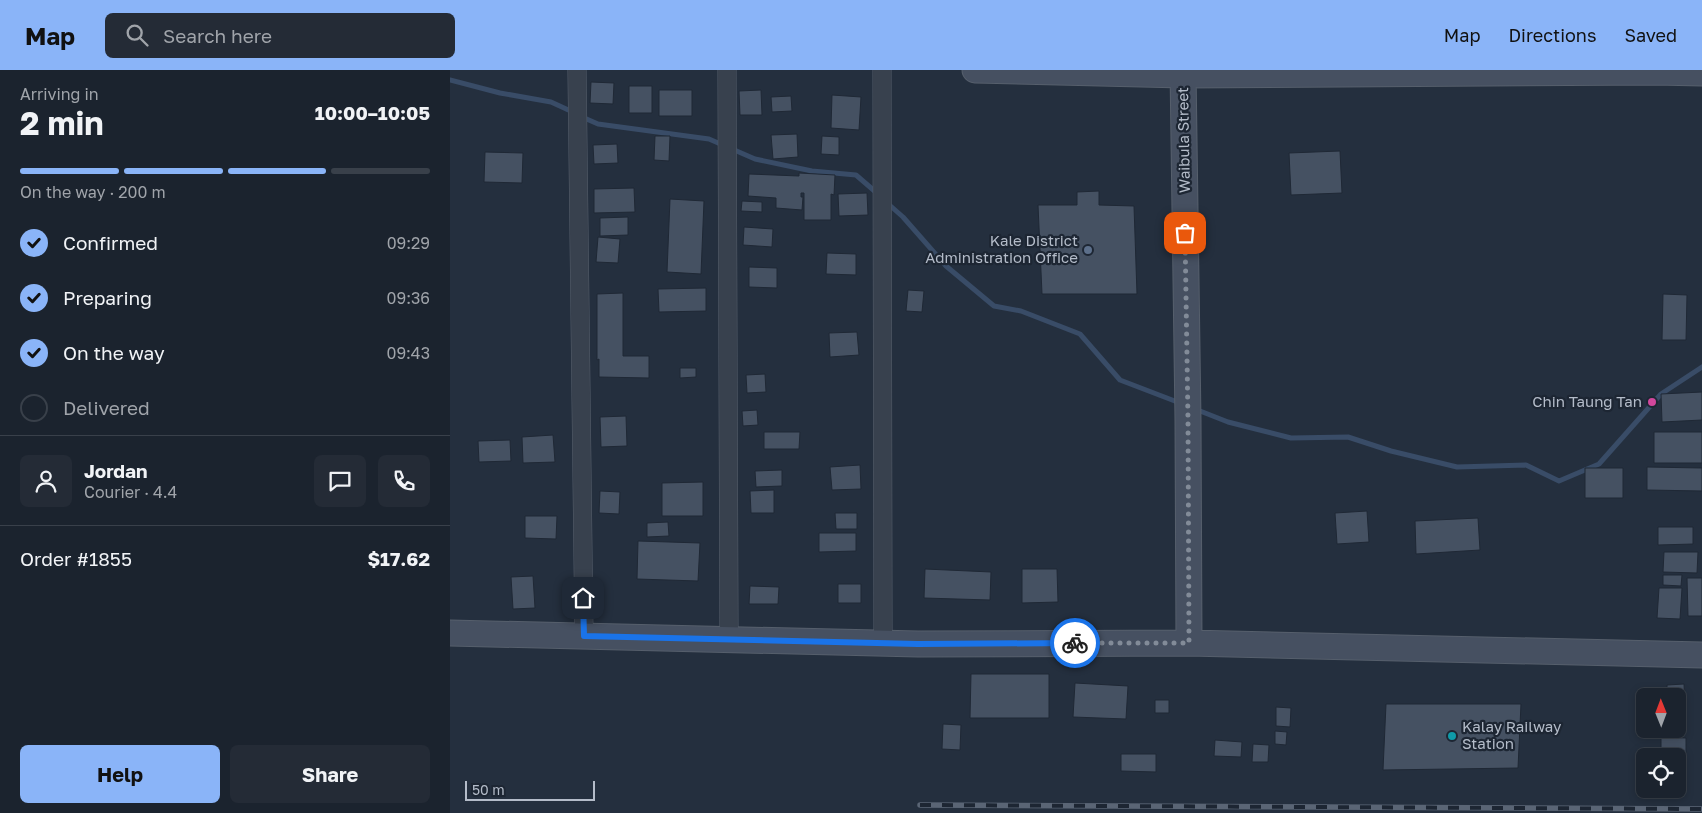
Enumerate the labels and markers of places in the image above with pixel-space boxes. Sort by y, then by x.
pin [1164,212,1206,254]
place label: Kale District Administration Office [925,231,1078,266]
marker: Kale District Administration Office [1082,244,1094,256]
place label: Chin Taung Tan [1532,392,1642,410]
marker: Chin Taung Tan [1646,396,1658,408]
pin [562,577,604,619]
place label: Kalay Railway Station [1462,717,1562,752]
marker: Kalay Railway Station [1446,730,1458,742]

